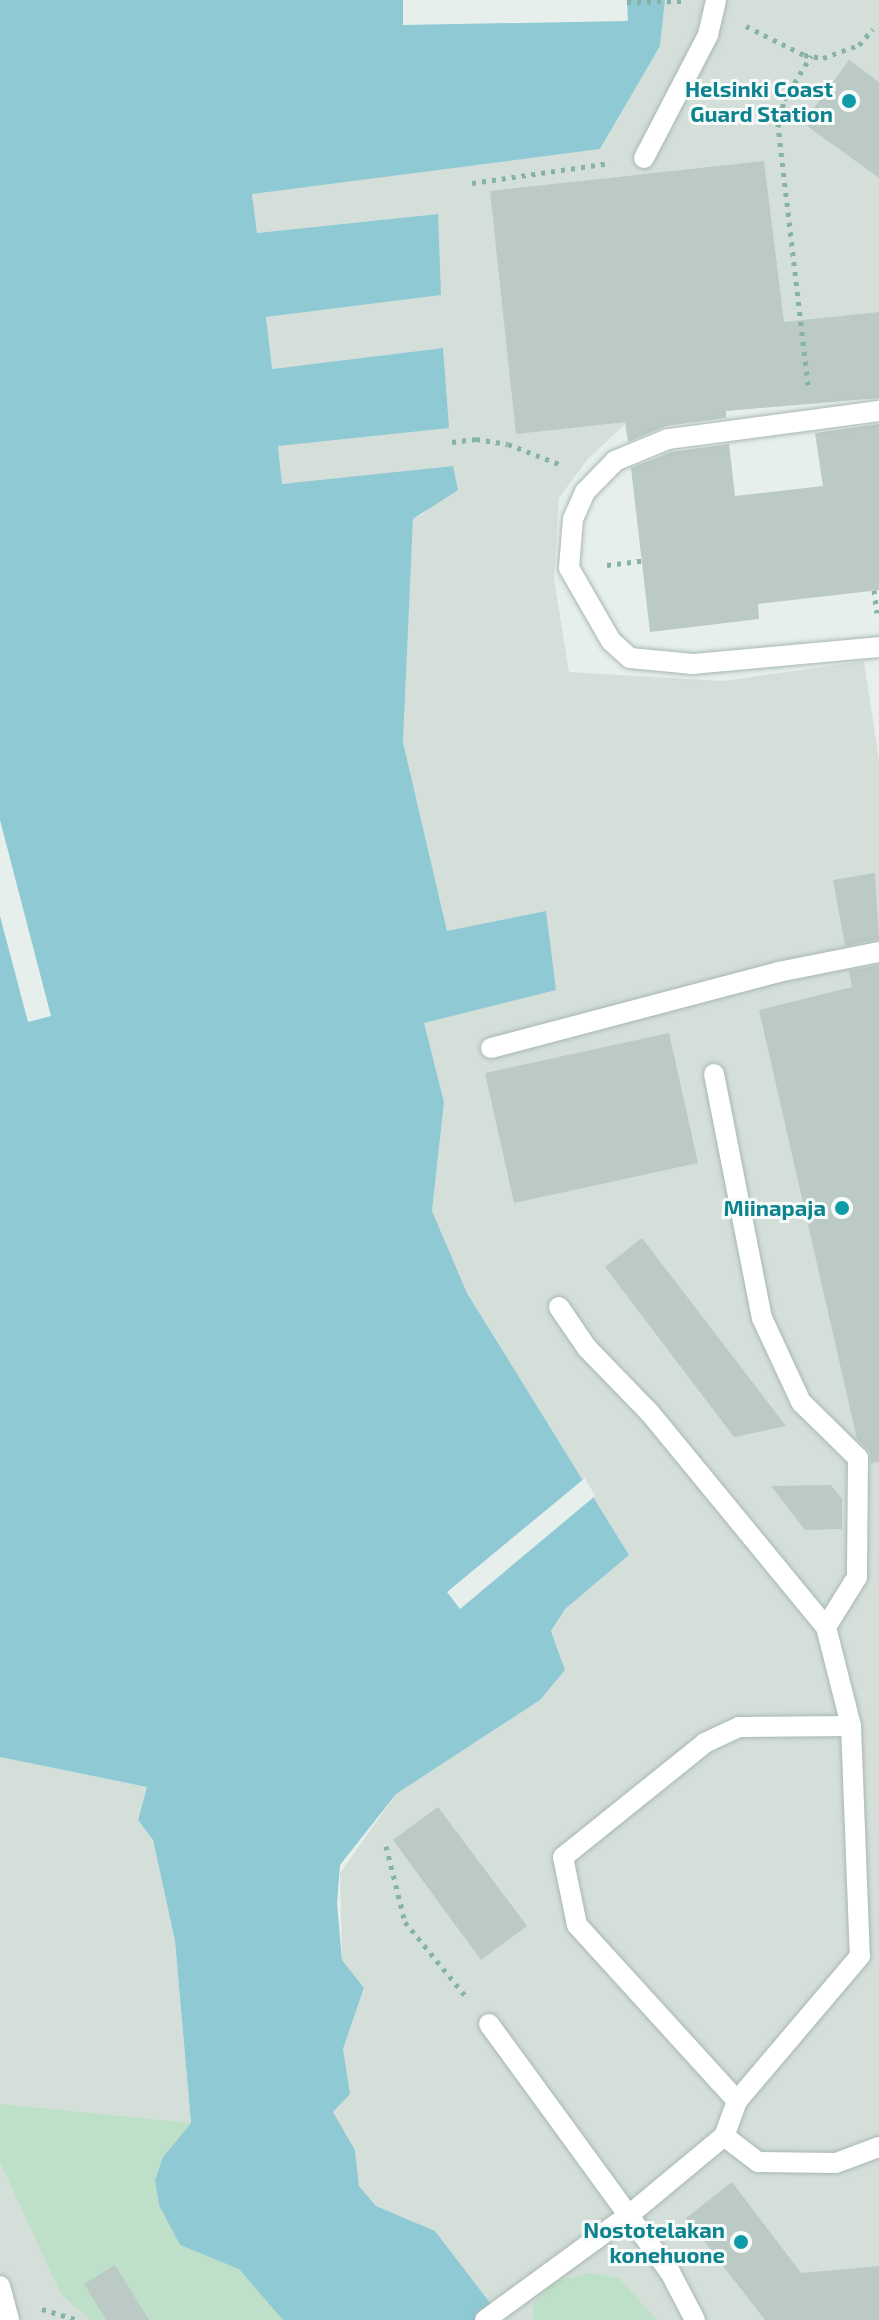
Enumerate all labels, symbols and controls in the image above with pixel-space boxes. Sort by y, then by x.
place label: Helsinki Coast Guard Station [685,75,833,126]
marker: Helsinki Coast Guard Station [840,92,858,110]
place label: Miinapaja [724,1195,826,1221]
marker: Miinapaja [833,1199,851,1217]
place label: Nostotelakan konehuone [583,2216,725,2268]
marker: Nostotelakan konehuone [732,2233,750,2251]

